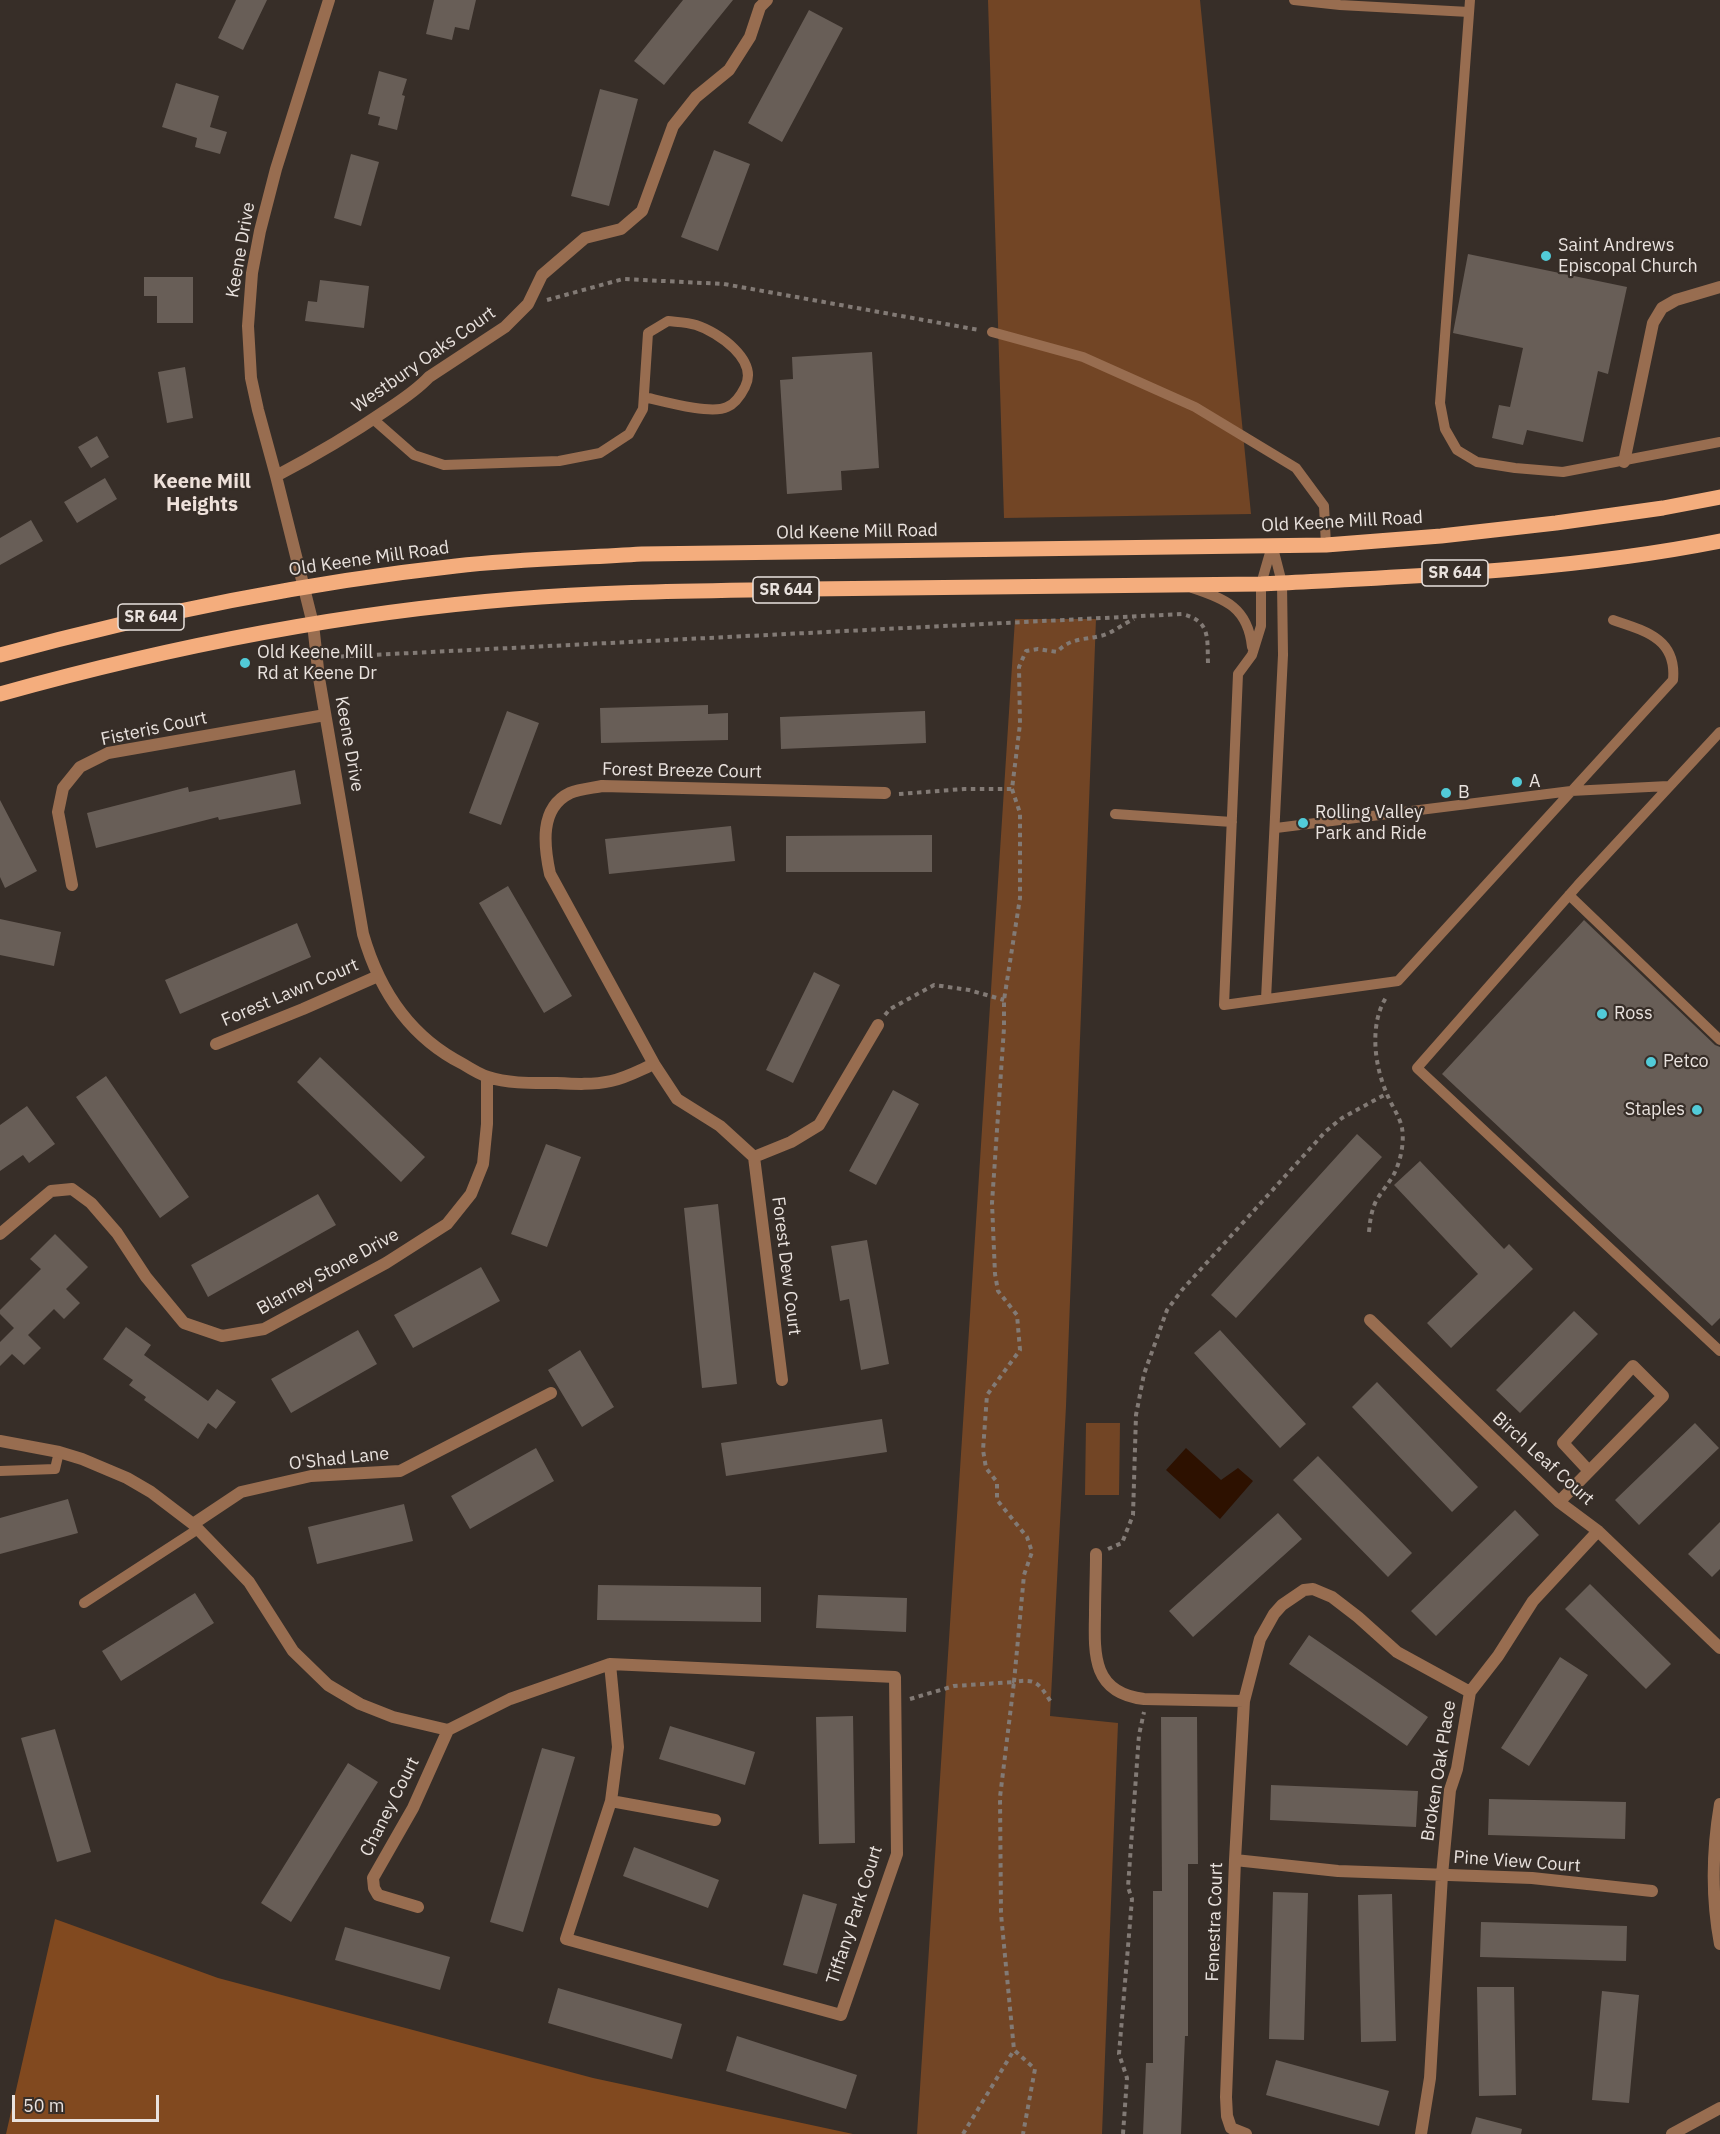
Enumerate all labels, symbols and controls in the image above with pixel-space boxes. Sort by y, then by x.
street label: Keene Drive [222,200,260,300]
place label: Saint Andrews Episcopal Church [1558,235,1698,278]
marker: Saint Andrews Episcopal Church [1539,249,1553,263]
street label: Westbury Oaks Court [348,302,500,418]
district label: Keene Mill Heights [153,470,251,517]
street label: Old Keene Mill Road [1261,507,1423,537]
street label: Old Keene Mill Road [776,520,938,544]
street label: Old Keene Mill Road [287,537,451,581]
road number: SR 644 [1422,560,1488,586]
road number: SR 644 [753,577,819,603]
road number: SR 644 [118,604,184,630]
place label: Old Keene Mill Rd at Keene Dr [257,642,377,684]
marker: Old Keene Mill Rd at Keene Dr [238,656,252,670]
street label: Keene Drive [330,694,368,794]
street label: Fisteris Court [99,707,209,751]
street label: Forest Breeze Court [602,759,762,783]
place label: A [1529,771,1541,793]
marker: A [1510,775,1524,789]
place label: B [1458,782,1470,804]
marker: B [1439,786,1453,800]
place label: Rolling Valley Park and Ride [1315,802,1427,844]
marker: Rolling Valley Park and Ride [1296,816,1310,830]
street label: Forest Lawn Court [218,954,362,1032]
place label: Ross [1614,1003,1653,1025]
marker: Ross [1595,1007,1609,1021]
place label: Petco [1663,1051,1709,1073]
marker: Petco [1644,1055,1658,1069]
place label: Staples [1625,1099,1685,1121]
marker: Staples [1690,1103,1704,1117]
street label: Forest Dew Court [767,1195,805,1337]
street label: Blarney Stone Drive [253,1224,403,1320]
street label: Birch Leaf Court [1488,1408,1598,1510]
street label: O'Shad Lane [288,1443,390,1475]
street label: Broken Oak Place [1417,1699,1461,1843]
street label: Chaney Court [356,1754,424,1860]
street label: Tiffany Park Court [822,1843,888,1987]
street label: Pine View Court [1453,1847,1581,1877]
street label: Fenestra Court [1202,1862,1228,1982]
scale bar [15,2083,162,2121]
text: 50 m [23,2094,65,2117]

